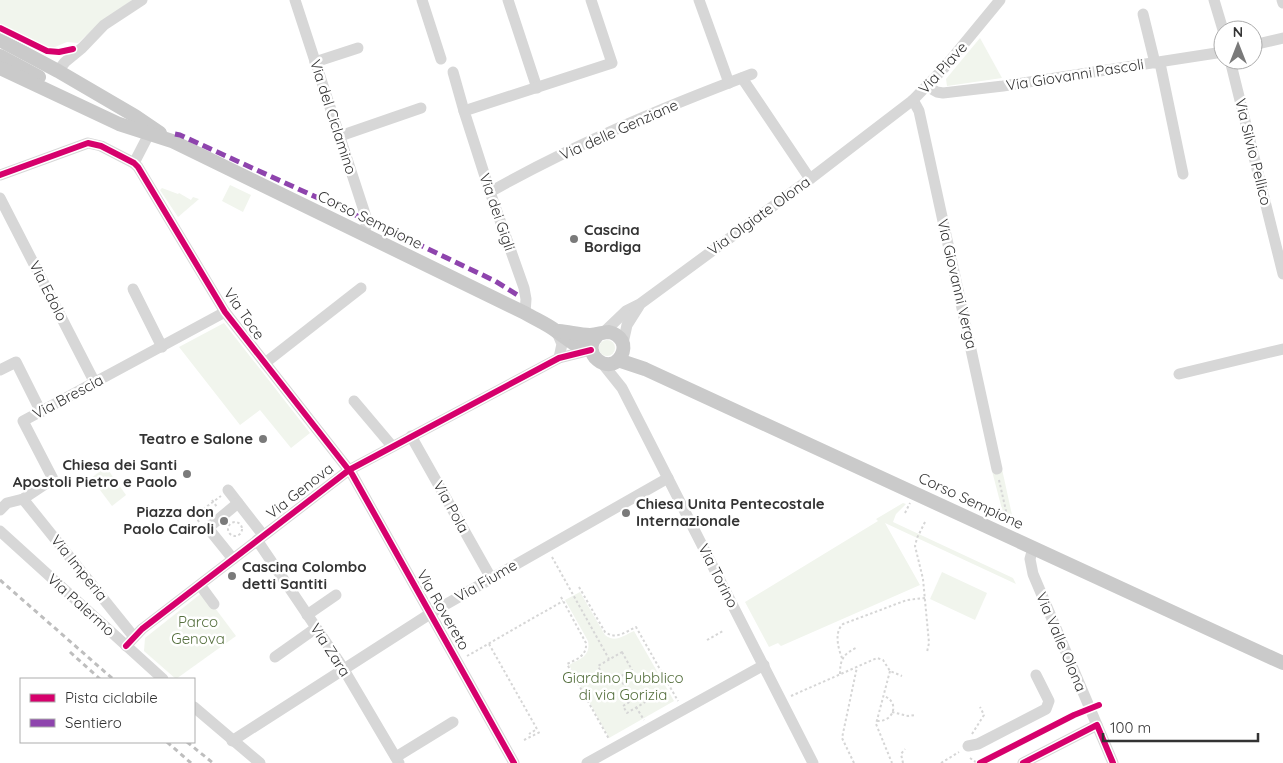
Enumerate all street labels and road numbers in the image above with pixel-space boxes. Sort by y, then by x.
street label: Via Piave [914,38,971,98]
street label: Via Giovanni Pascoli [1005,54,1145,95]
street label: Via del Ciclamino [306,57,361,177]
street label: Via delle Genziane [557,95,681,164]
street label: Via Silvio Pellico [1231,96,1276,207]
street label: Via dei Gigli [475,170,520,253]
street label: Via Olgiate Olona [704,172,814,259]
street label: Corso Sempione [315,186,426,253]
street label: Via Giovanni Verga [933,217,982,351]
street label: Via Edolo [25,257,72,324]
street label: Via Toce [220,284,269,343]
street label: Via Brescia [29,370,106,423]
street label: Via Genova [262,459,337,523]
street label: Corso Sempione [916,468,1027,533]
street label: Via Pola [429,477,474,536]
street label: Via Imperia [47,531,112,605]
street label: Via Torino [694,541,743,611]
street label: Via Fiume [451,555,520,606]
street label: Via Rovereto [413,566,474,653]
street label: Via Palermo [44,569,119,640]
street label: Via Valle Olona [1032,589,1091,694]
street label: Via Zara [306,619,355,680]

